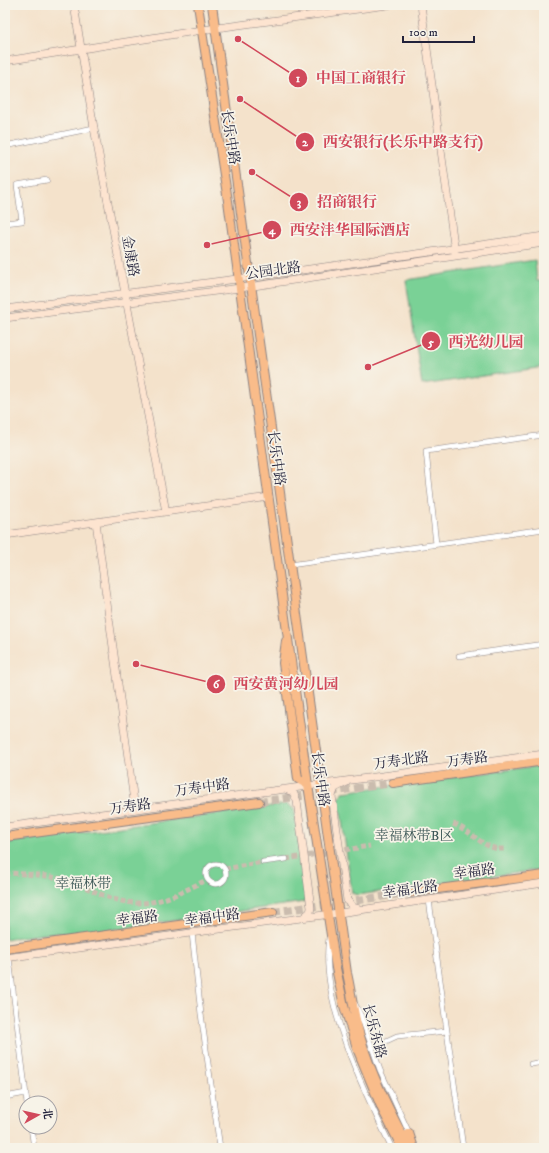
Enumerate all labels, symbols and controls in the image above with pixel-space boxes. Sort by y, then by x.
scale bar [403,18,474,44]
text: 100 m [409,25,438,40]
callout: 中国工商银行 [288,65,414,92]
text: 中国工商银行 [316,69,406,88]
text: 1 [296,71,301,86]
street label: 长乐中路 [217,108,243,166]
callout: 西安银行(长乐中路支行) [295,128,491,155]
text: 西安银行(长乐中路支行) [323,133,483,152]
text: 2 [302,135,309,150]
callout: 招商银行 [289,188,385,215]
text: 招商银行 [317,193,377,212]
text: 3 [297,195,302,210]
callout: 西安沣华国际酒店 [262,216,418,243]
text: 西安沣华国际酒店 [290,221,410,240]
text: 4 [268,223,277,238]
street label: 金康路 [118,234,143,278]
street label: 公园北路 [244,258,302,284]
callout: 西光幼儿园 [421,328,532,355]
text: 西光幼儿园 [448,333,524,352]
text: 5 [427,335,434,350]
street label: 长乐中路 [263,429,289,487]
callout: 西安黄河幼儿园 [206,670,347,697]
text: 西安黄河幼儿园 [233,675,339,694]
text: 6 [213,677,220,692]
street label: 万寿北路 [372,748,430,774]
street label: 万寿路 [445,748,489,772]
street label: 长乐中路 [307,750,333,808]
street label: 万寿中路 [173,775,231,801]
street label: 万寿路 [108,795,152,819]
park label: 幸福林带B区 [375,827,453,845]
street label: 幸福路 [452,860,496,884]
park label: 幸福林带 [55,875,111,893]
street label: 幸福北路 [381,877,439,903]
street label: 幸福中路 [183,905,241,931]
street label: 幸福路 [115,907,159,931]
street label: 长乐东路 [358,1002,390,1061]
north arrow [18,1095,58,1135]
text: 北 [39,1107,55,1120]

